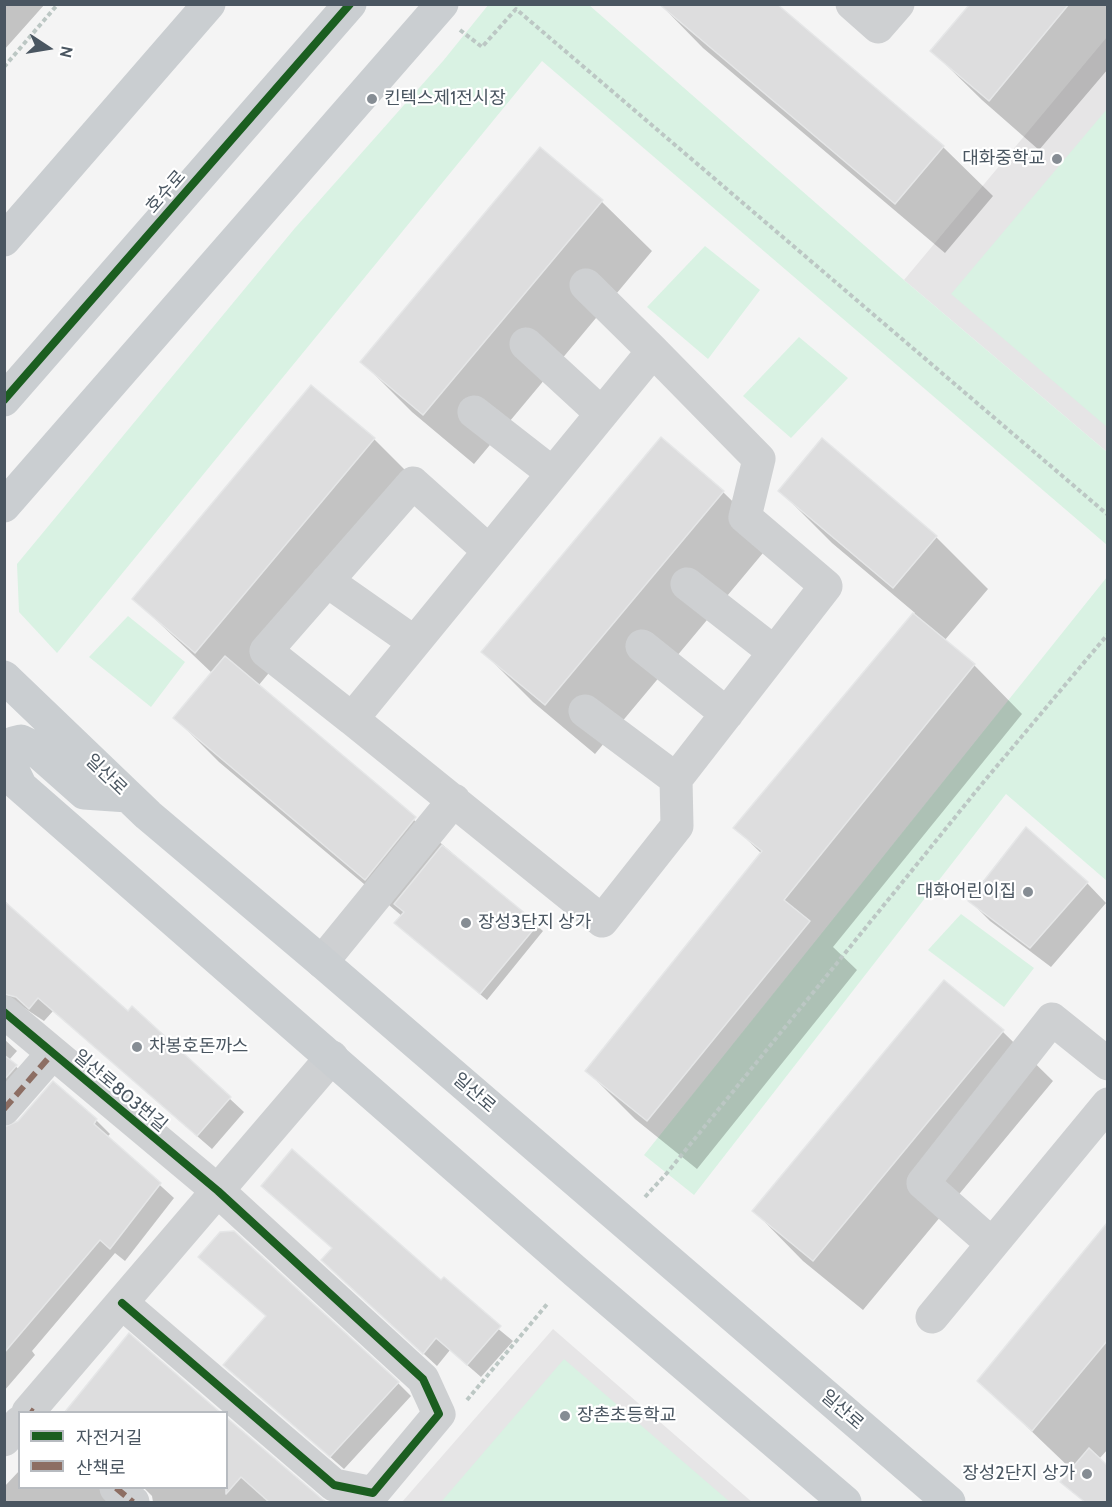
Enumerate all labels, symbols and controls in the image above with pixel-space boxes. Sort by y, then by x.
north arrow [18,18,78,78]
text: N [56,44,77,59]
place label: 킨텍스제1전시장 [384,88,506,110]
marker: 킨텍스제1전시장 [365,92,379,106]
place label: 대화중학교 [962,148,1045,170]
marker: 대화중학교 [1050,152,1064,166]
street label: 호수로 [142,166,190,218]
street label: 일산로 [81,750,131,800]
place label: 대화어린이집 [917,881,1016,903]
marker: 대화어린이집 [1021,885,1035,899]
place label: 장성3단지 상가 [478,912,591,934]
marker: 장성3단지 상가 [459,916,473,930]
place label: 차봉호돈까스 [149,1036,248,1058]
marker: 차봉호돈까스 [130,1040,144,1054]
street label: 일산로803번길 [69,1045,171,1137]
street label: 일산로 [448,1069,500,1117]
street label: 일산로 [816,1386,868,1434]
place label: 장촌초등학교 [577,1405,676,1427]
marker: 장촌초등학교 [558,1409,572,1423]
legend [18,1411,228,1489]
text: 자전거길 [76,1427,142,1449]
text: 산책로 [76,1457,126,1479]
place label: 장성2단지 상가 [962,1463,1075,1485]
marker: 장성2단지 상가 [1080,1467,1094,1481]

